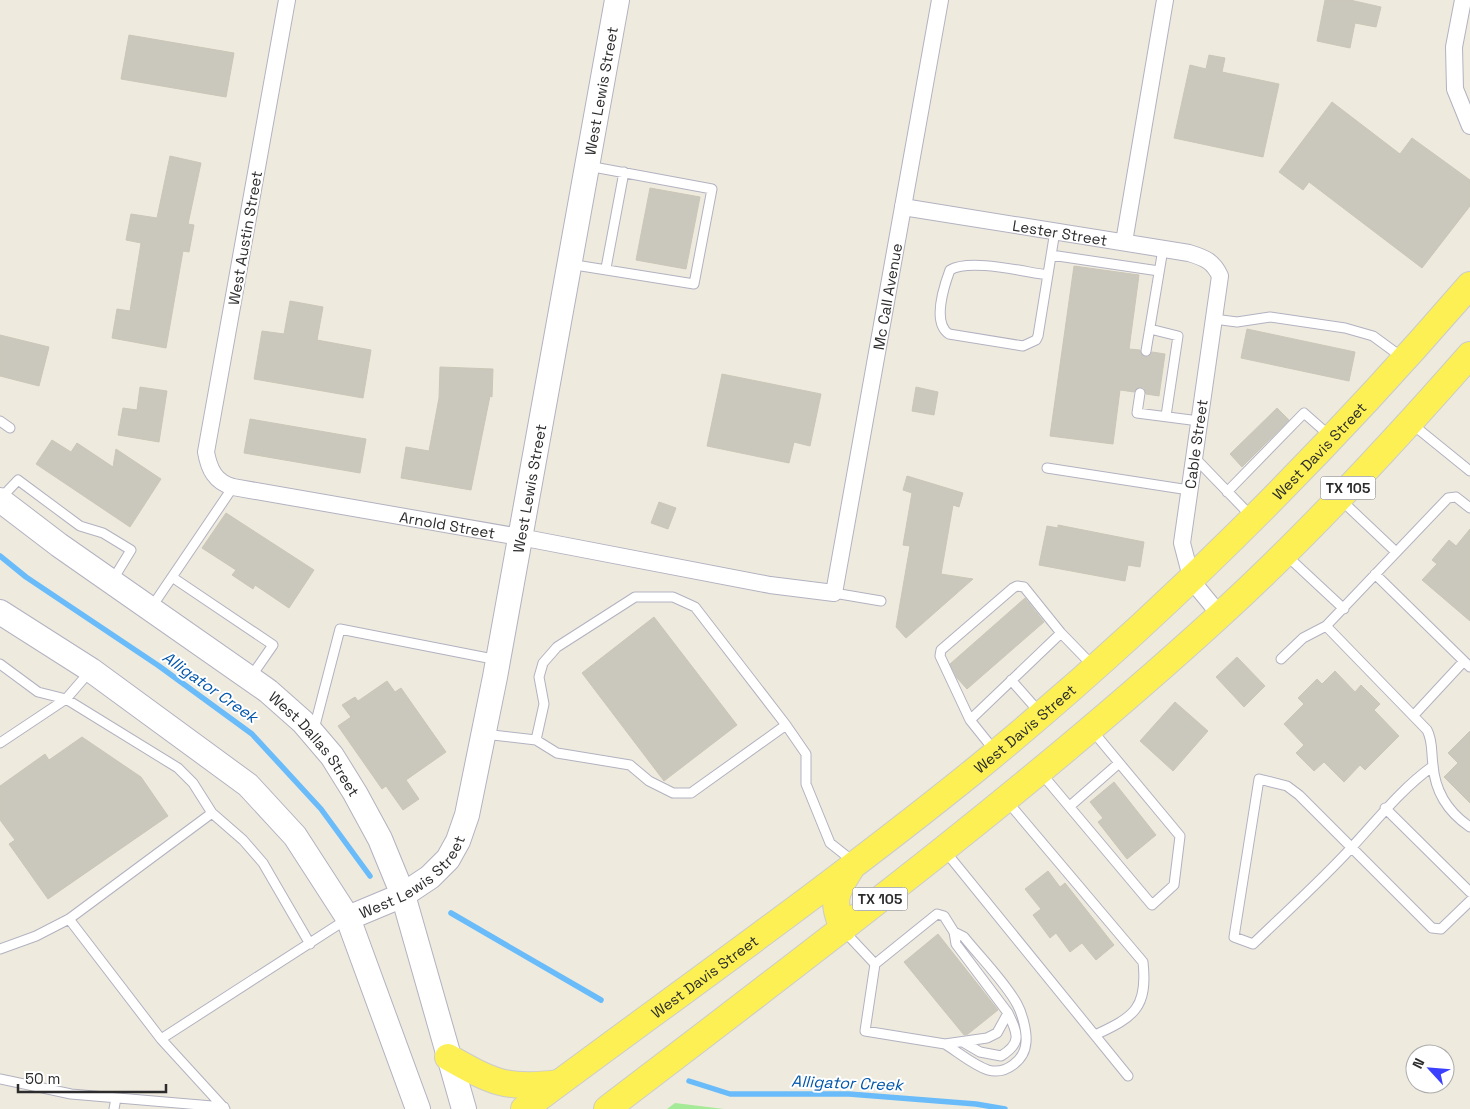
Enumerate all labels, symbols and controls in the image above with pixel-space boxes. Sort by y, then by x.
street label: West Lewis Street [580,25,622,157]
street label: West Austin Street [224,169,266,307]
street label: Lester Street [1011,215,1109,249]
street label: Mc Call Avenue [868,241,906,351]
street label: Cable Street [1180,398,1212,490]
street label: West Davis Street [1268,398,1370,503]
street label: West Lewis Street [508,422,550,554]
road number: TX 105 [1320,476,1376,499]
street label: Arnold Street [398,507,497,542]
water label: Alligator Creek [158,646,264,729]
street label: West Davis Street [970,680,1080,777]
street label: West Dallas Street [265,687,364,800]
street label: West Lewis Street [356,833,469,922]
road number: TX 105 [852,888,908,911]
street label: West Davis Street [647,931,762,1022]
north arrow [1405,1044,1455,1094]
text: N [1408,1055,1428,1071]
scale bar [18,1062,165,1094]
text: 50 m [25,1069,60,1088]
water label: Alligator Creek [791,1071,905,1096]

